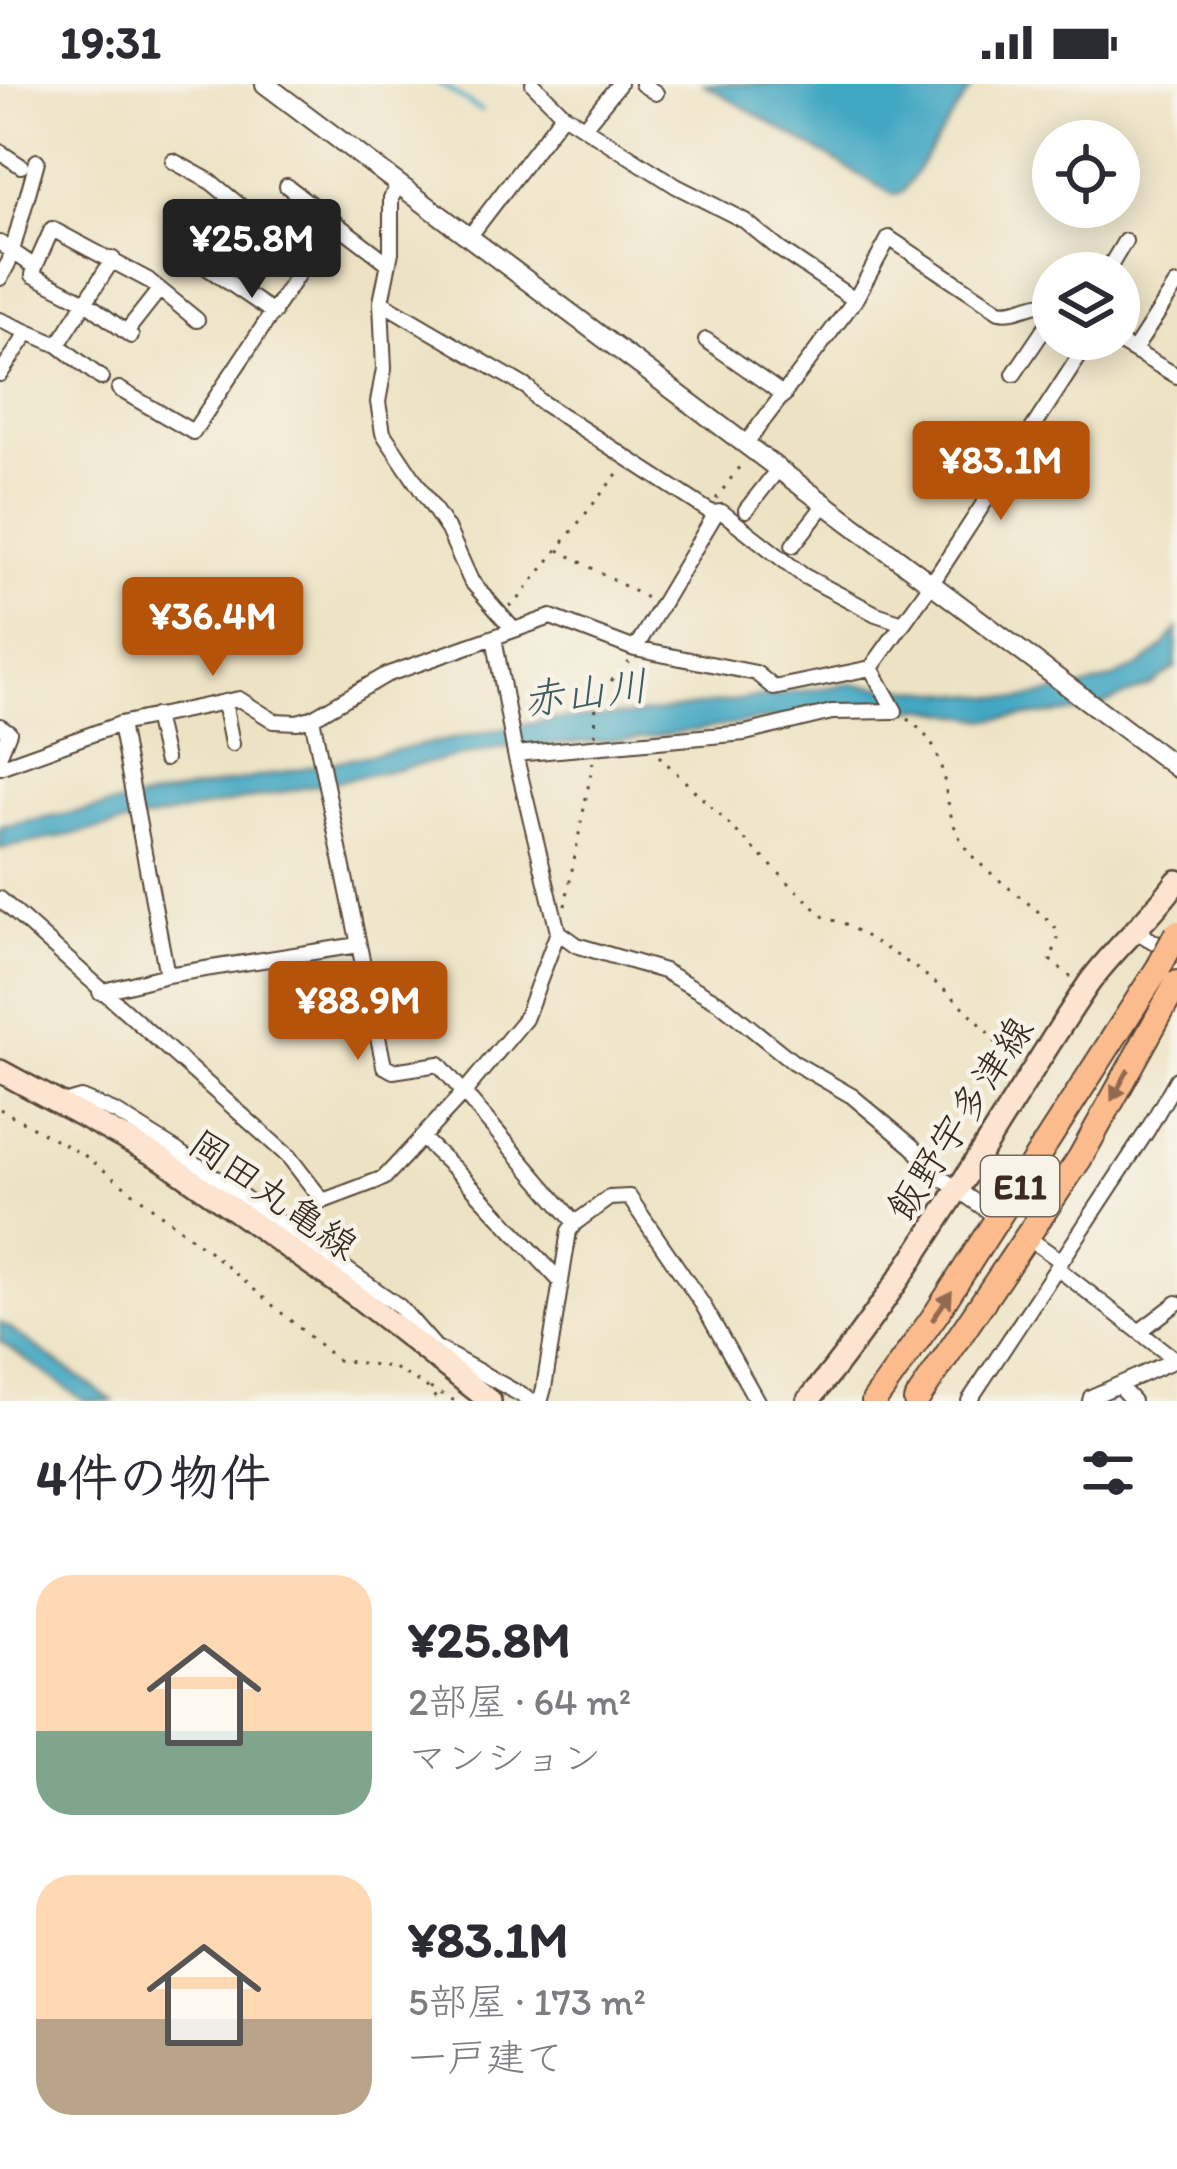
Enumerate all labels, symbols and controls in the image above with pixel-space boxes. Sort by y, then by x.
text: 19:31 [60,15,161,69]
map controls [1032,120,1140,360]
button: locate [1032,120,1140,228]
pin: ¥25.8M [154,199,350,301]
text: ¥25.8M [190,214,314,261]
button: layers [1032,252,1140,360]
pin: ¥83.1M [903,421,1099,523]
text: ¥83.1M [940,436,1062,483]
pin: ¥36.4M [115,577,311,679]
text: ¥36.4M [149,592,277,639]
water label: 赤山川 [519,660,651,725]
pin: ¥88.9M [260,961,456,1063]
text: ¥88.9M [295,976,421,1023]
street label: 飯野宇多津線 [876,1007,1043,1229]
one-way arrow [1110,1068,1131,1102]
street label: 岡田丸亀線 [180,1119,367,1270]
road number: E11 [981,1156,1059,1216]
one-way arrow [930,1289,952,1322]
icon: filters [1075,1440,1141,1506]
text: 4件の物件 [36,1447,271,1508]
text: ¥25.8M [408,1609,571,1670]
icon: home [132,1623,276,1767]
text: 2部屋 · 64 m² [408,1678,631,1725]
text: マンション [408,1734,601,1781]
text: ¥83.1M [408,1909,569,1970]
icon: home [132,1923,276,2067]
text: 5部屋 · 173 m² [408,1978,646,2025]
text: 一戸建て [408,2034,564,2081]

